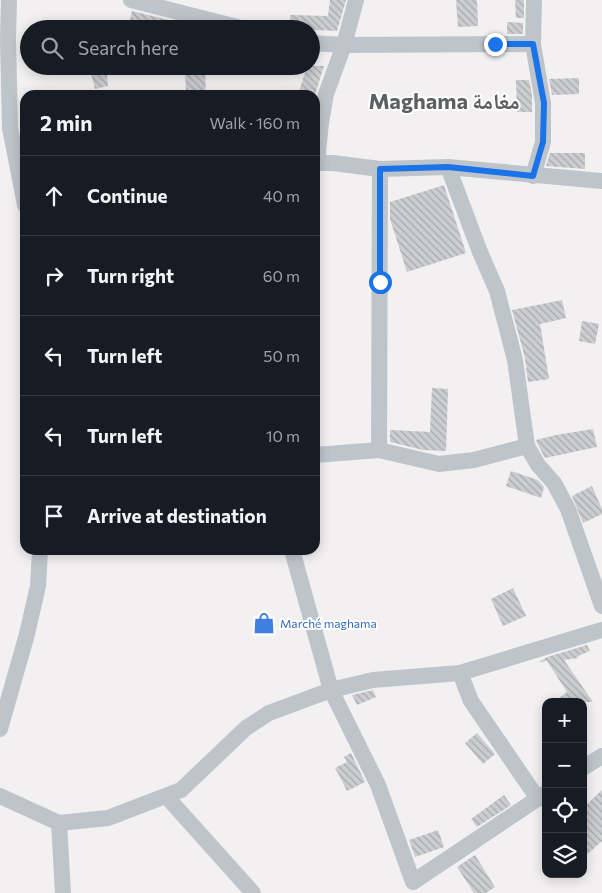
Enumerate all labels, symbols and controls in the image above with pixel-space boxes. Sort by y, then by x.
search box [20,20,320,75]
route end [484,33,507,56]
icon: search [38,34,66,62]
text: Search here [78,36,178,59]
district label: Maghama مغامة [368,87,520,114]
text: 2 min [40,110,92,135]
text: Walk · 160 m [210,113,300,132]
icon: ahead [40,182,68,210]
text: Continue [87,184,167,207]
text: 40 m [263,186,300,205]
icon: right [40,262,68,290]
text: Turn right [87,264,174,287]
text: 60 m [263,266,300,285]
route start [369,271,392,294]
icon: left [40,342,68,370]
text: Turn left [87,344,162,367]
text: 50 m [263,346,300,365]
icon: left [40,422,68,450]
text: Turn left [87,424,162,447]
text: 10 m [266,426,300,445]
icon: arrive [40,502,68,530]
text: Arrive at destination [87,504,267,527]
shop icon: Marché maghama [251,610,277,636]
place label: Marché maghama [280,616,377,630]
map controls [542,698,587,878]
button: + [542,698,587,743]
button: − [542,743,587,788]
button: locate [542,788,587,833]
button: layers [542,833,587,878]

